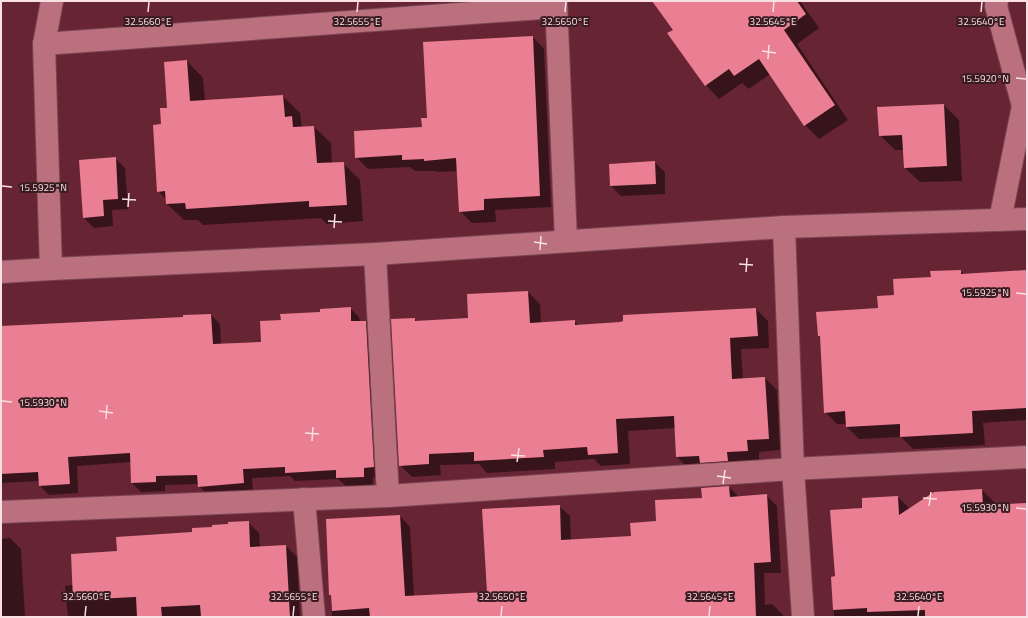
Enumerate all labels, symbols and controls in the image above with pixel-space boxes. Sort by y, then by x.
text: 32.5660°E [125,14,172,29]
text: 32.5655°E [334,14,381,29]
text: 32.5650°E [542,14,589,29]
text: 32.5645°E [750,14,797,29]
text: 32.5640°E [958,14,1005,29]
text: 15.5920°N [961,71,1009,86]
text: 15.5925°N [19,180,67,195]
text: 15.5925°N [961,285,1009,300]
text: 15.5930°N [19,395,67,410]
text: 15.5930°N [961,500,1009,515]
text: 32.5660°E [63,589,110,604]
text: 32.5655°E [271,589,318,604]
text: 32.5650°E [479,589,526,604]
text: 32.5645°E [687,589,734,604]
text: 32.5640°E [896,589,943,604]

